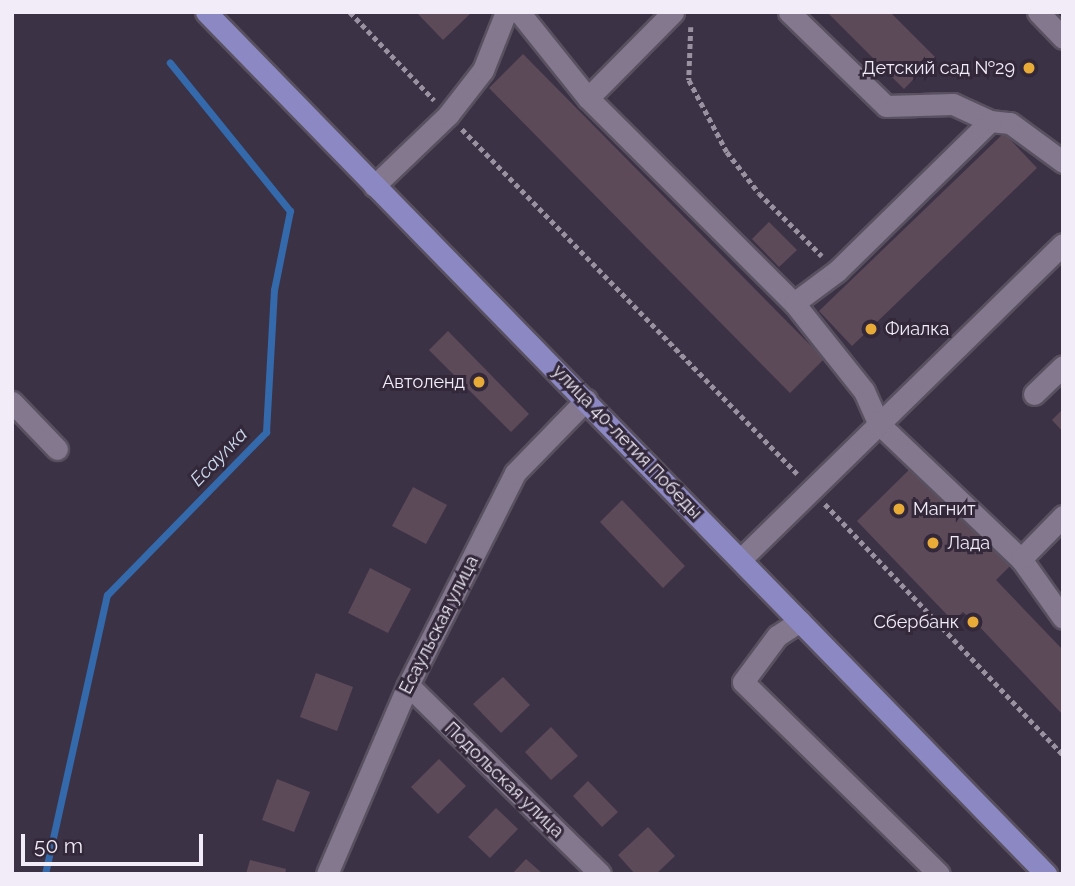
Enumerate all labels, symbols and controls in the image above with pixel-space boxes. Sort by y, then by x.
place label: Детский сад №29 [862,57,1015,79]
marker: Детский сад №29 [1021,60,1037,76]
place label: Фиалка [885,318,949,340]
marker: Фиалка [863,321,879,337]
street label: улица 40-летия Победы [548,361,706,523]
place label: Автоленд [382,371,465,393]
marker: Автоленд [471,374,487,390]
water label: Есаулка [186,423,252,491]
place label: Магнит [913,498,976,520]
marker: Магнит [891,501,907,517]
place label: Лада [947,532,990,554]
marker: Лада [925,535,941,551]
street label: Есаульская улица [395,552,483,698]
place label: Сбербанк [873,611,959,633]
marker: Сбербанк [965,614,981,630]
street label: Подольская улица [440,717,568,843]
scale bar [24,820,206,864]
text: 50 m [34,833,83,858]

